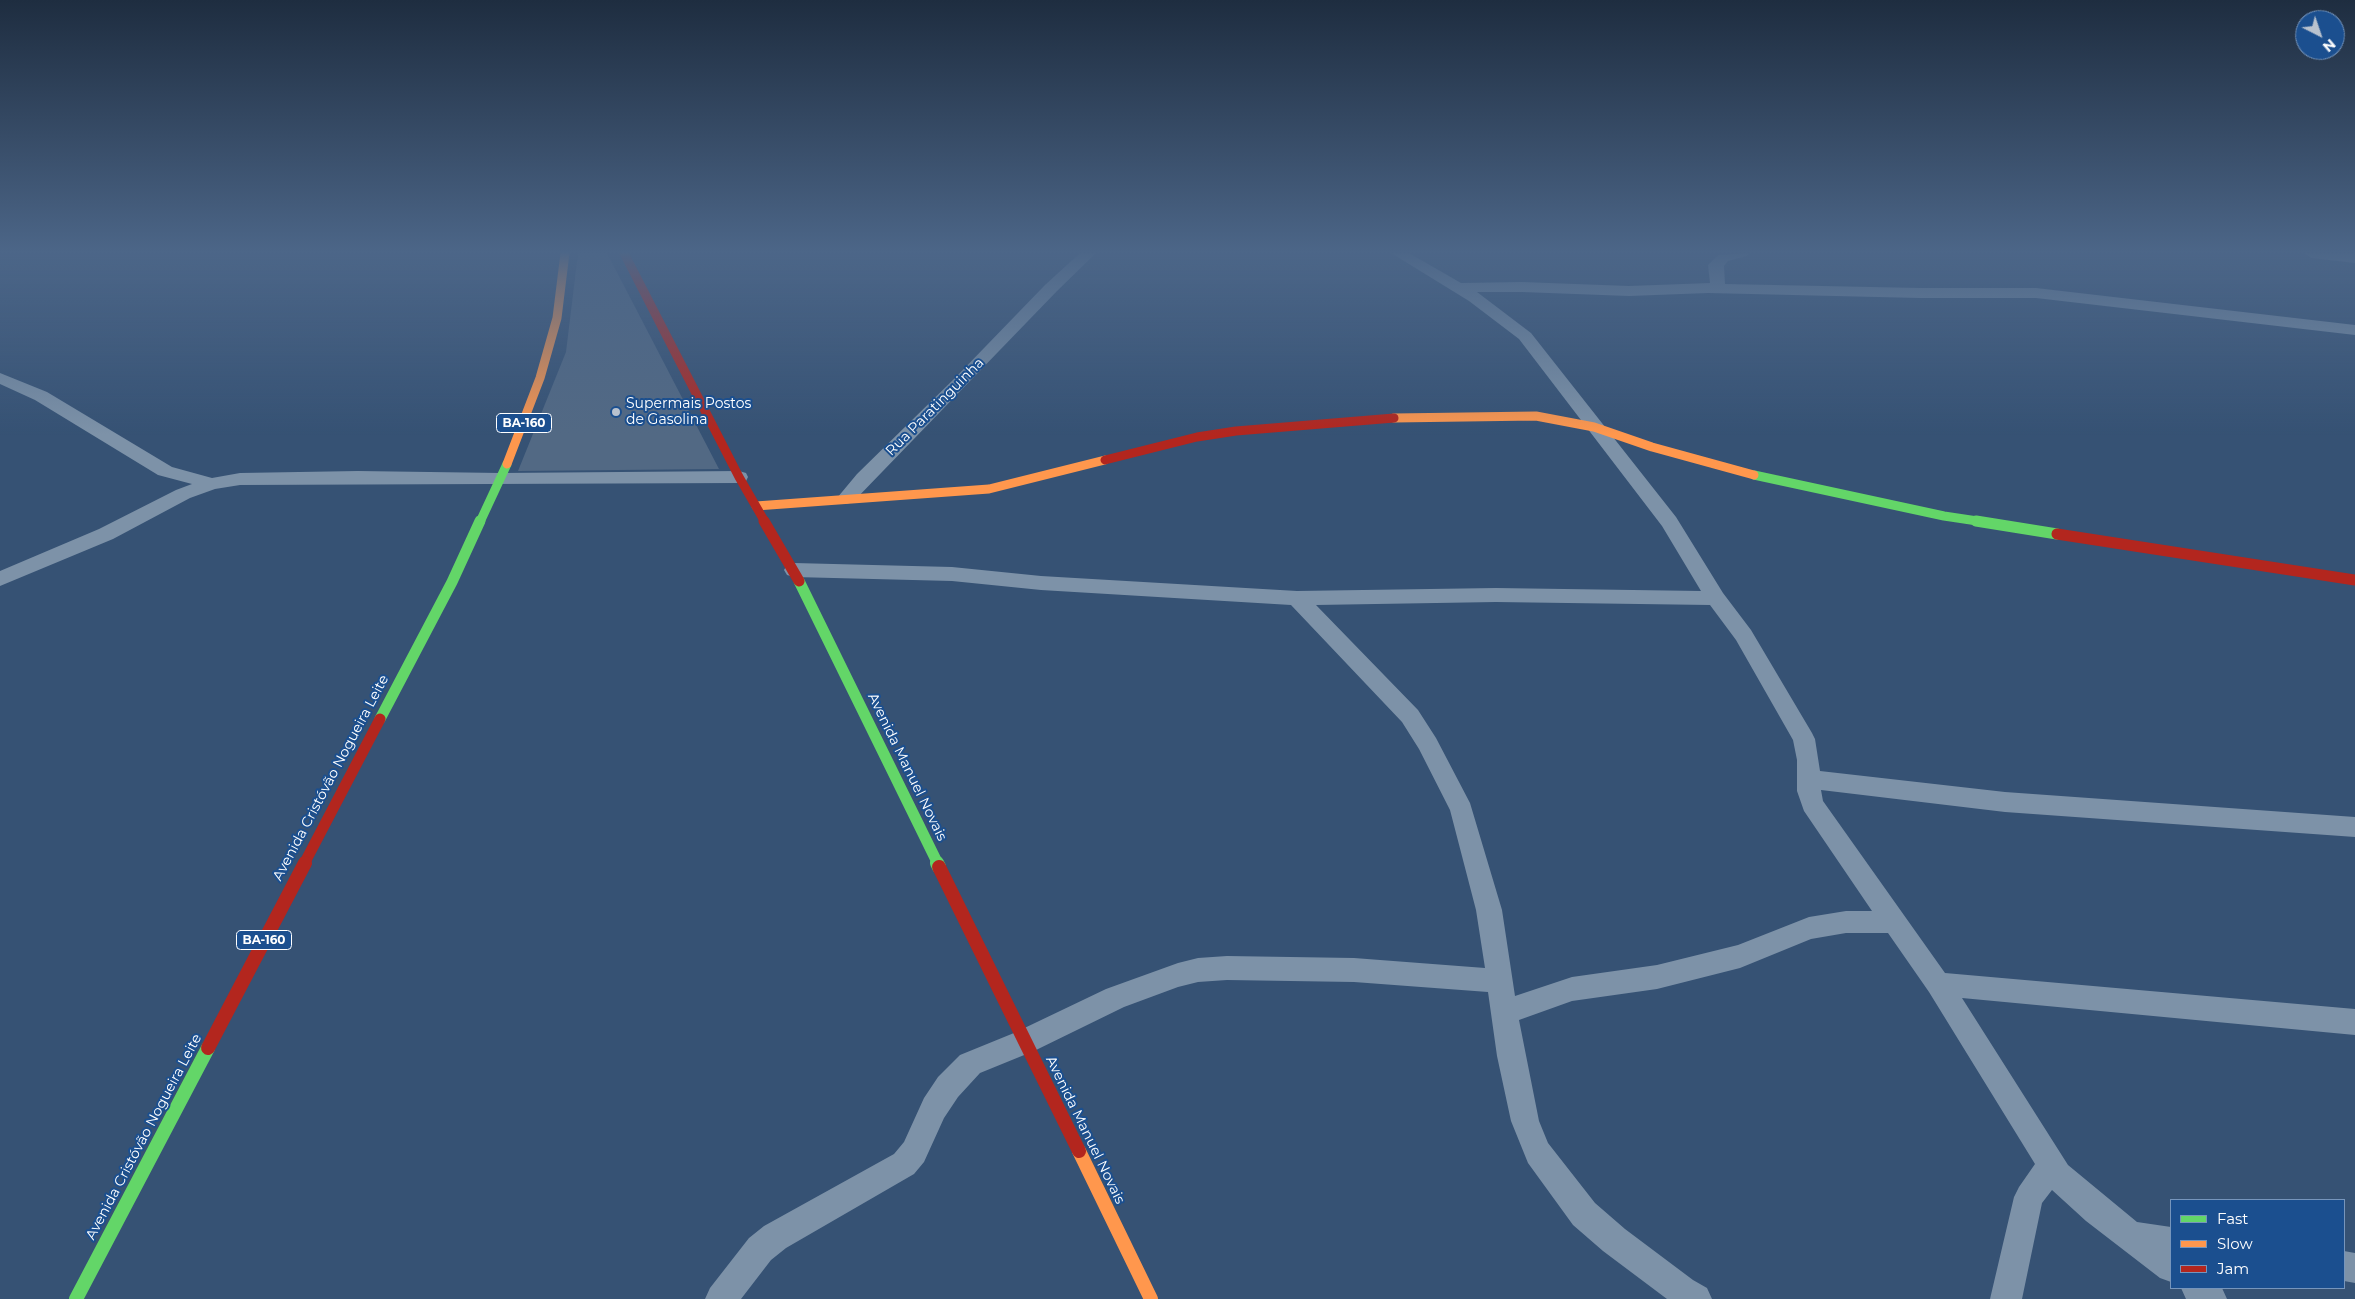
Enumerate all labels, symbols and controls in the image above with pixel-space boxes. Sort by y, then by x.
north arrow [2295,10,2345,60]
text: N [2319,35,2339,56]
street label: Rua Paratinguinha [882,354,988,460]
place label: Supermais Postos de Gasolina [626,396,751,428]
marker: Supermais Postos de Gasolina [610,406,622,418]
road number: BA-160 [496,413,552,432]
street label: Avenida Cristóvão Nogueira Leite [269,672,393,884]
street label: Avenida Manuel Novais [864,690,950,844]
road number: BA-160 [236,930,292,950]
street label: Avenida Cristóvão Nogueira Leite [82,1031,206,1243]
street label: Avenida Manuel Novais [1042,1053,1128,1207]
legend [2170,1199,2345,1289]
text: Fast [2217,1209,2248,1228]
text: Slow [2217,1234,2253,1253]
text: Jam [2217,1259,2249,1278]

